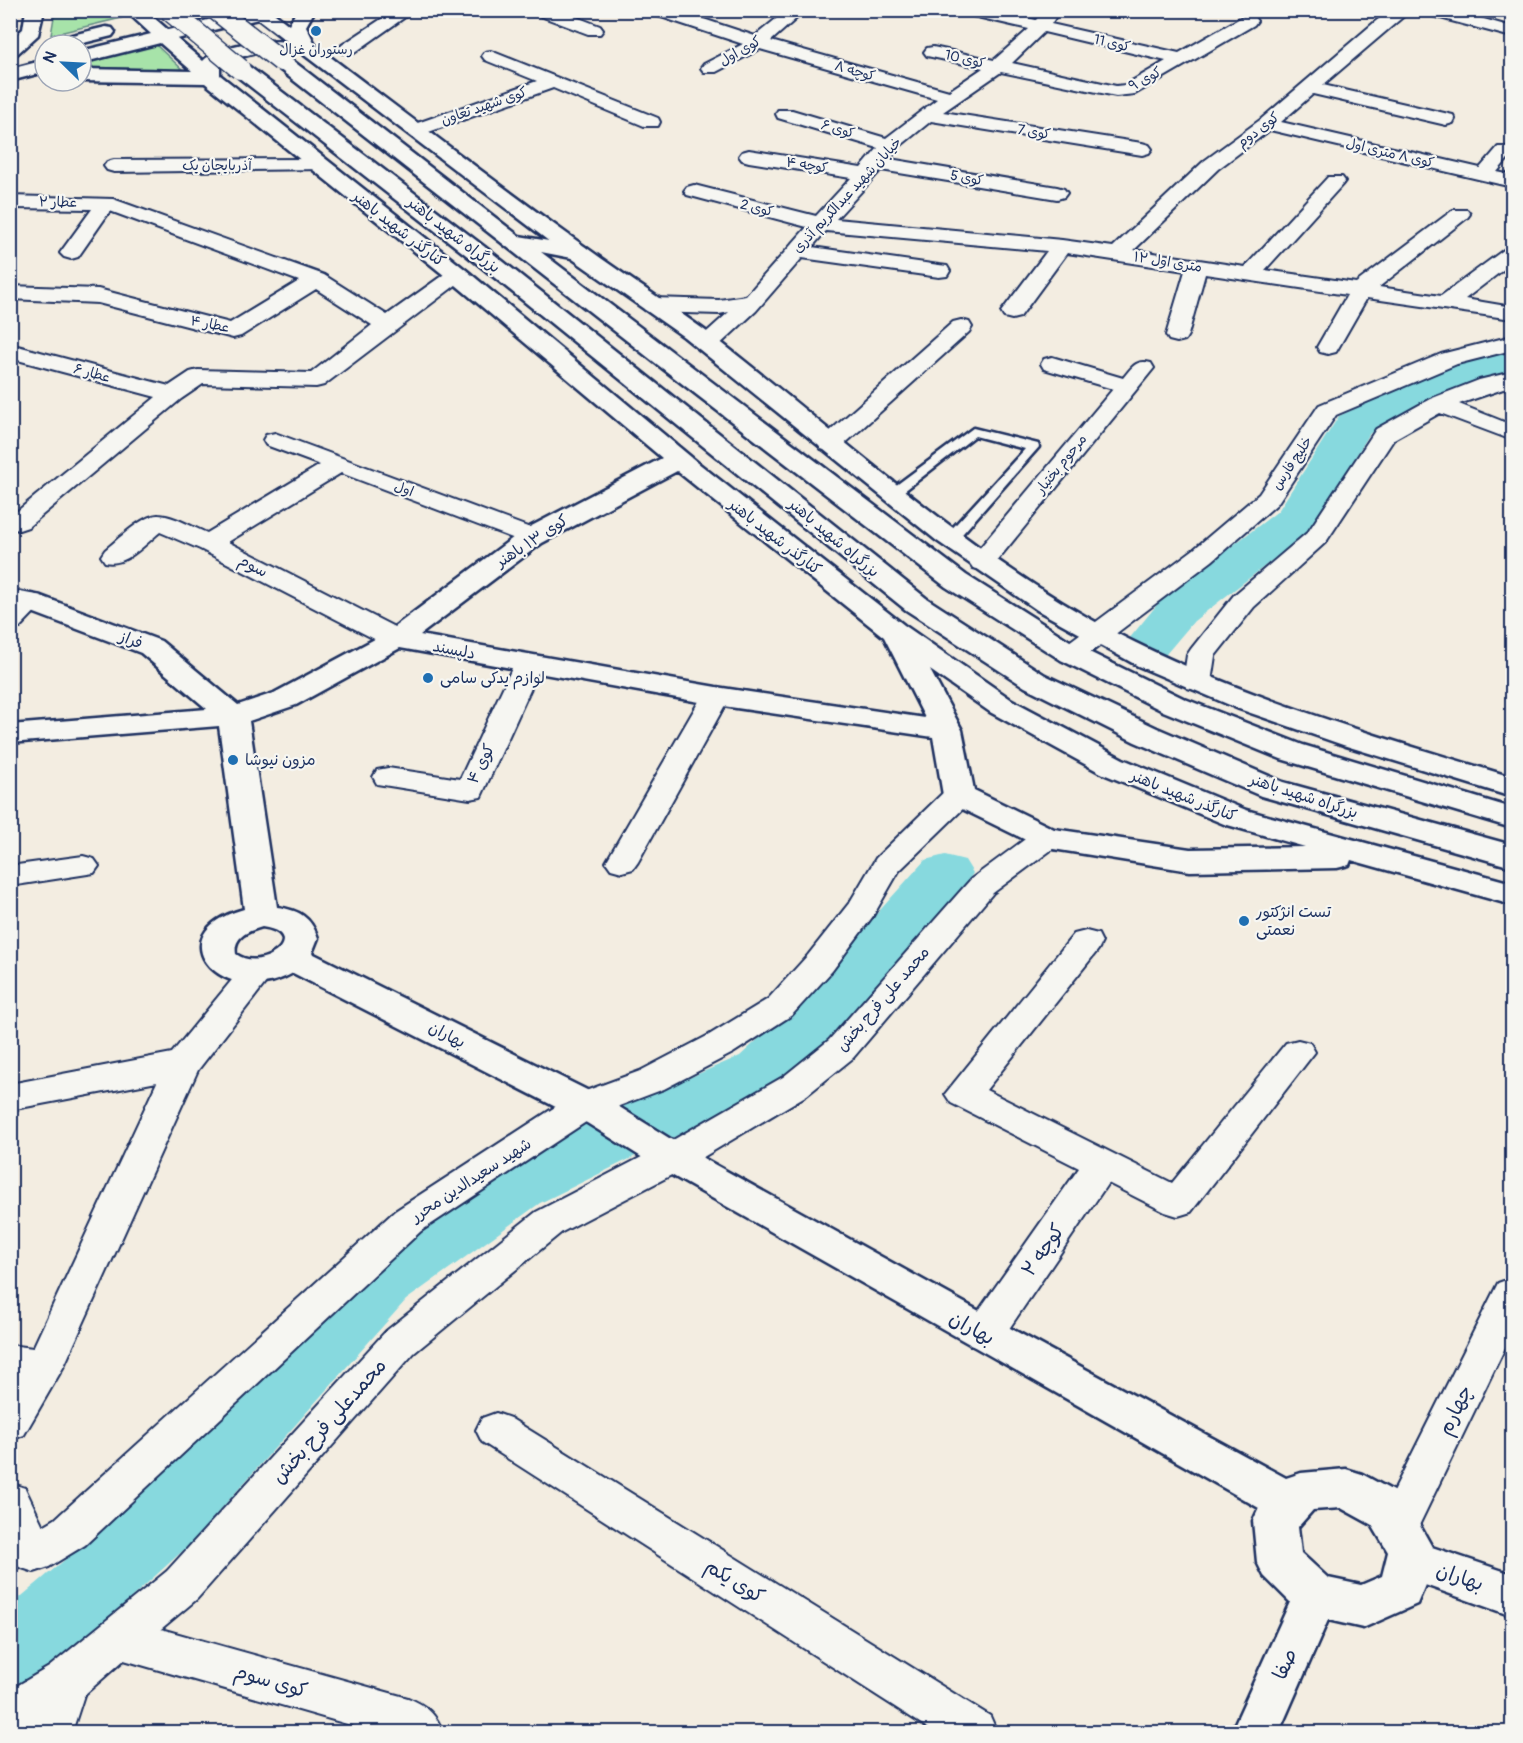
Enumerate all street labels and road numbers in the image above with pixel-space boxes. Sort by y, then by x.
street label: کوی 11 [1092,31,1132,55]
street label: کوی اول [716,32,764,70]
street label: کوی 10 [943,46,987,72]
street label: کوچه ۸ [832,57,877,86]
street label: کوی ۹ [1126,63,1164,95]
street label: کوی شهید تعاون [439,83,529,129]
street label: کوی دوم [1233,109,1284,153]
street label: کوی ۶ [819,116,857,142]
street label: کوی 7 [1016,121,1052,143]
street label: خیابان شهید عبدالکریم آذری [789,134,907,258]
street label: کوی ۸ متری اول [1344,135,1436,171]
street label: کوچه ۴ [785,153,829,178]
street label: آذربایجان یک [182,157,252,174]
street label: کوی 5 [949,167,985,189]
street label: کنارگذر شهید باهنر [347,185,450,272]
street label: بزرگراه شهید باهنر [402,191,504,278]
street label: عطار ۲ [39,193,77,211]
street label: کوی 2 [739,196,775,220]
street label: ۱۲ متری اول [1133,248,1203,276]
street label: عطار ۴ [189,312,231,336]
street label: عطار ۶ [72,360,112,386]
street label: مرحوم بختیار [1031,431,1093,500]
street label: خلیج فارس [1268,433,1317,493]
street label: اول [392,478,416,500]
street label: کنارگذر شهید باهنر [723,493,826,580]
street label: بزرگراه شهید باهنر [783,493,884,582]
street label: کوی ۱۳ باهنر [490,510,572,573]
street label: سوم [234,550,271,584]
street label: فراز [115,626,145,654]
street label: دلپسند [431,636,477,664]
street label: کوی ۴ [463,741,499,787]
street label: کنارگذر شهید باهنر [1126,765,1240,826]
street label: بزرگراه شهید باهنر [1246,768,1361,823]
street label: محمد علی فرح بخش [832,943,934,1055]
street label: بهاران [425,1017,469,1053]
street label: شهید سعیدالدین محرر [405,1134,535,1228]
street label: کوچه ۲ [1016,1219,1070,1281]
street label: بهاران [945,1305,999,1351]
street label: محمدعلی فرح بخش [266,1353,393,1489]
street label: چهارم [1432,1381,1480,1440]
street label: کوی یکم [700,1553,769,1611]
street label: بهاران [1433,1557,1487,1597]
street label: صفا [1267,1645,1303,1683]
street label: کوی سوم [231,1659,311,1706]

